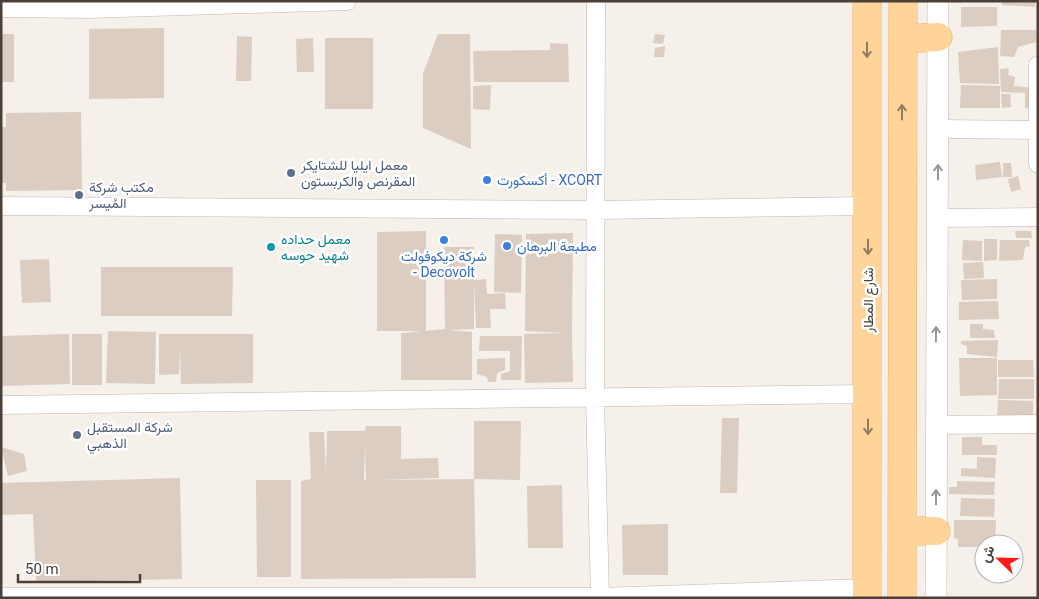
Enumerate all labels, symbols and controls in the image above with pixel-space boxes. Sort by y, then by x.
one-way arrow [862,42,872,58]
one-way arrow [897,104,907,120]
place label: معمل ايليا للشتايكر المقرنص والكربستون [300,157,415,190]
one-way arrow [933,164,943,180]
marker: معمل ايليا للشتايكر المقرنص والكربستون [285,167,297,179]
place label: أكسكورت - XCORT [497,172,603,189]
marker: أكسكورت - XCORT [481,174,493,186]
place label: مكتب شركة المُيسر [88,179,154,212]
marker: مكتب شركة المُيسر [73,189,85,201]
place label: معمل حداده شهيد حوسه [281,231,351,264]
marker: شركة ديكوفولت - Decovolt [438,234,450,246]
place label: مطبعة البرهان [517,238,597,255]
one-way arrow [863,239,873,255]
marker: مطبعة البرهان [501,240,513,252]
marker: معمل حداده شهيد حوسه [265,241,277,253]
place label: شركة ديكوفولت - Decovolt [401,248,487,280]
street label: شارع المطار [860,268,879,333]
one-way arrow [932,326,941,342]
place label: شركة المستقبل الذهبي [87,419,173,455]
one-way arrow [863,419,873,435]
marker: شركة المستقبل الذهبي [71,429,83,441]
one-way arrow [931,489,941,505]
north arrow [974,534,1024,584]
text: ش [976,543,999,565]
scale bar [18,552,140,584]
text: 50 m [25,560,59,578]

